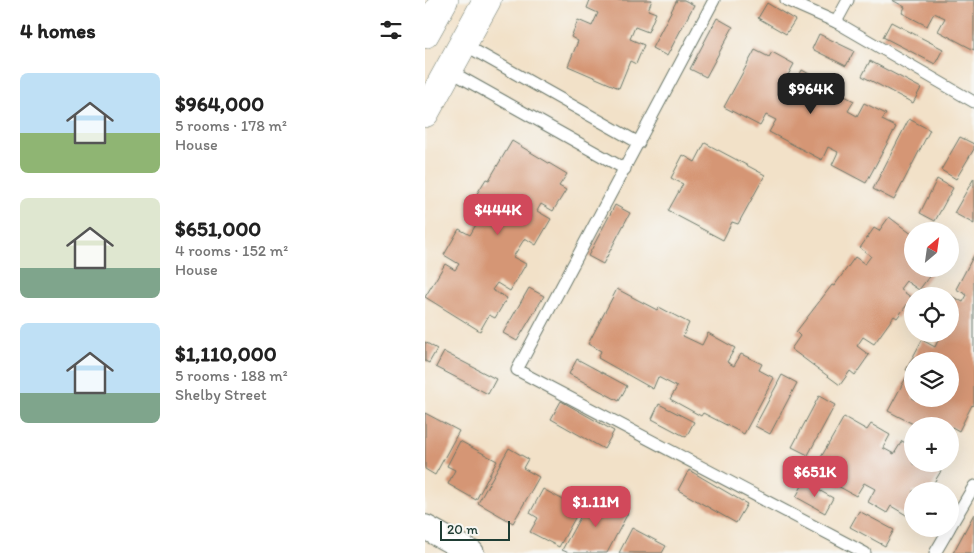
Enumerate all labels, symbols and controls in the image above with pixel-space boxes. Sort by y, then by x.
icon: filters [377,16,405,44]
text: 4 homes [20,18,96,43]
pin: $964K [776,72,846,115]
text: $964K [789,79,833,98]
text: $964,000 [175,91,264,116]
icon: home [60,93,120,153]
text: 5 rooms · 178 m² [175,116,287,135]
text: House [175,135,218,154]
pin: $444K [463,194,533,236]
text: $444K [474,200,522,219]
text: $651,000 [175,216,261,241]
icon: home [60,218,120,278]
north arrow [904,222,959,278]
map controls [904,222,959,537]
text: 4 rooms · 152 m² [175,241,288,260]
text: House [175,260,218,279]
button: locate [904,287,959,342]
text: $1,110,000 [175,341,277,366]
icon: home [60,343,120,403]
button: layers [904,352,959,407]
text: 5 rooms · 188 m² [175,366,288,385]
text: Shelby Street [175,385,267,404]
button: + [904,417,959,472]
pin: $651K [780,456,850,498]
text: $651K [794,462,836,481]
button: − [904,482,959,537]
pin: $1.11M [555,486,637,528]
text: $1.11M [573,492,619,511]
scale bar [440,518,510,541]
text: 20 m [447,521,478,538]

